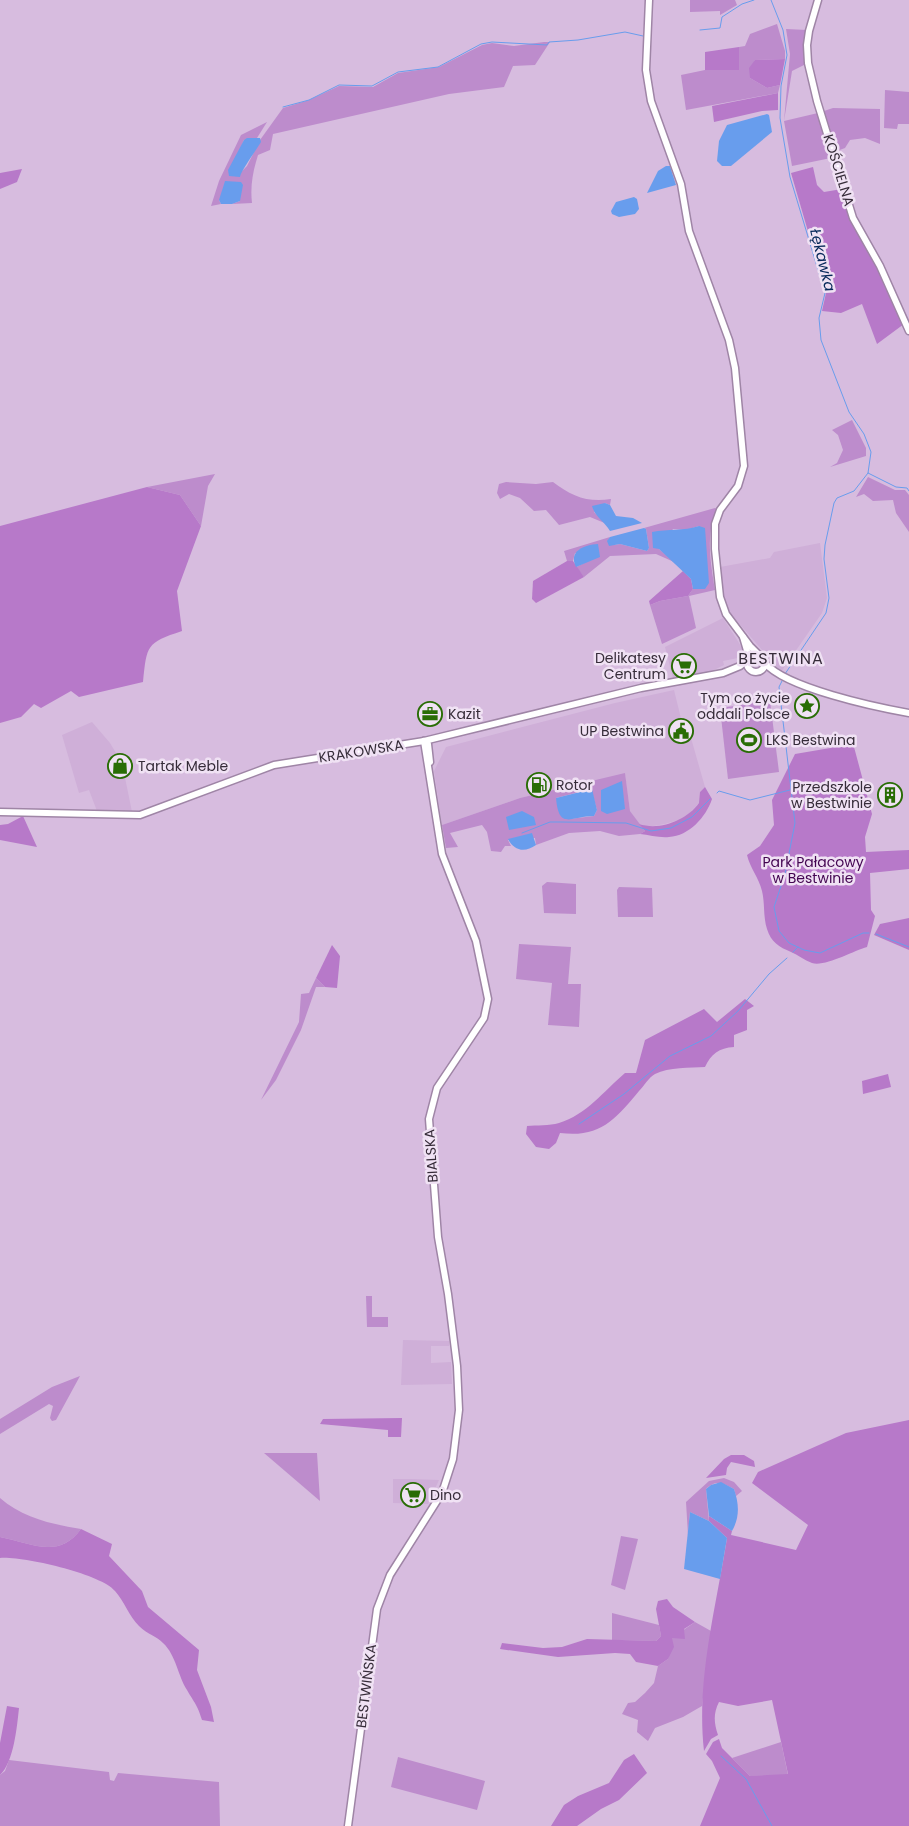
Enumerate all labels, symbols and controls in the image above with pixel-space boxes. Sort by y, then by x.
street label: KOŚCIELNA [819,132,859,208]
water label: Łękawka [805,226,841,294]
district label: BESTWINA [738,647,824,670]
place label: Delikatesy Centrum [595,648,666,684]
supermarket icon: Delikatesy Centrum [671,653,697,679]
place label: Tym co życie oddali Polsce [697,688,790,724]
place icon: Tym co życie oddali Polsce [794,693,820,719]
office icon: Kazit [417,701,443,727]
place label: Kazit [448,704,481,724]
public building icon: UP Bestwina [668,718,694,744]
place label: UP Bestwina [580,721,664,741]
sports icon: LKS Bestwina [736,727,762,753]
place label: LKS Bestwina [766,730,855,750]
street label: KRAKOWSKA [317,734,405,768]
shop icon: Tartak Meble [107,753,133,779]
place label: Tartak Meble [138,756,228,776]
fuel station icon: Rotor [526,772,552,798]
place label: Rotor [556,775,593,795]
place label: Przedszkole w Bestwinie [791,777,872,813]
building icon: Przedszkole w Bestwinie [877,782,903,808]
park label: Park Pałacowy w Bestwinie [762,852,864,888]
street label: BIALSKA [419,1129,443,1183]
supermarket icon: Dino [400,1482,426,1508]
place label: Dino [430,1485,461,1505]
street label: BESTWIŃSKA [351,1643,381,1729]

